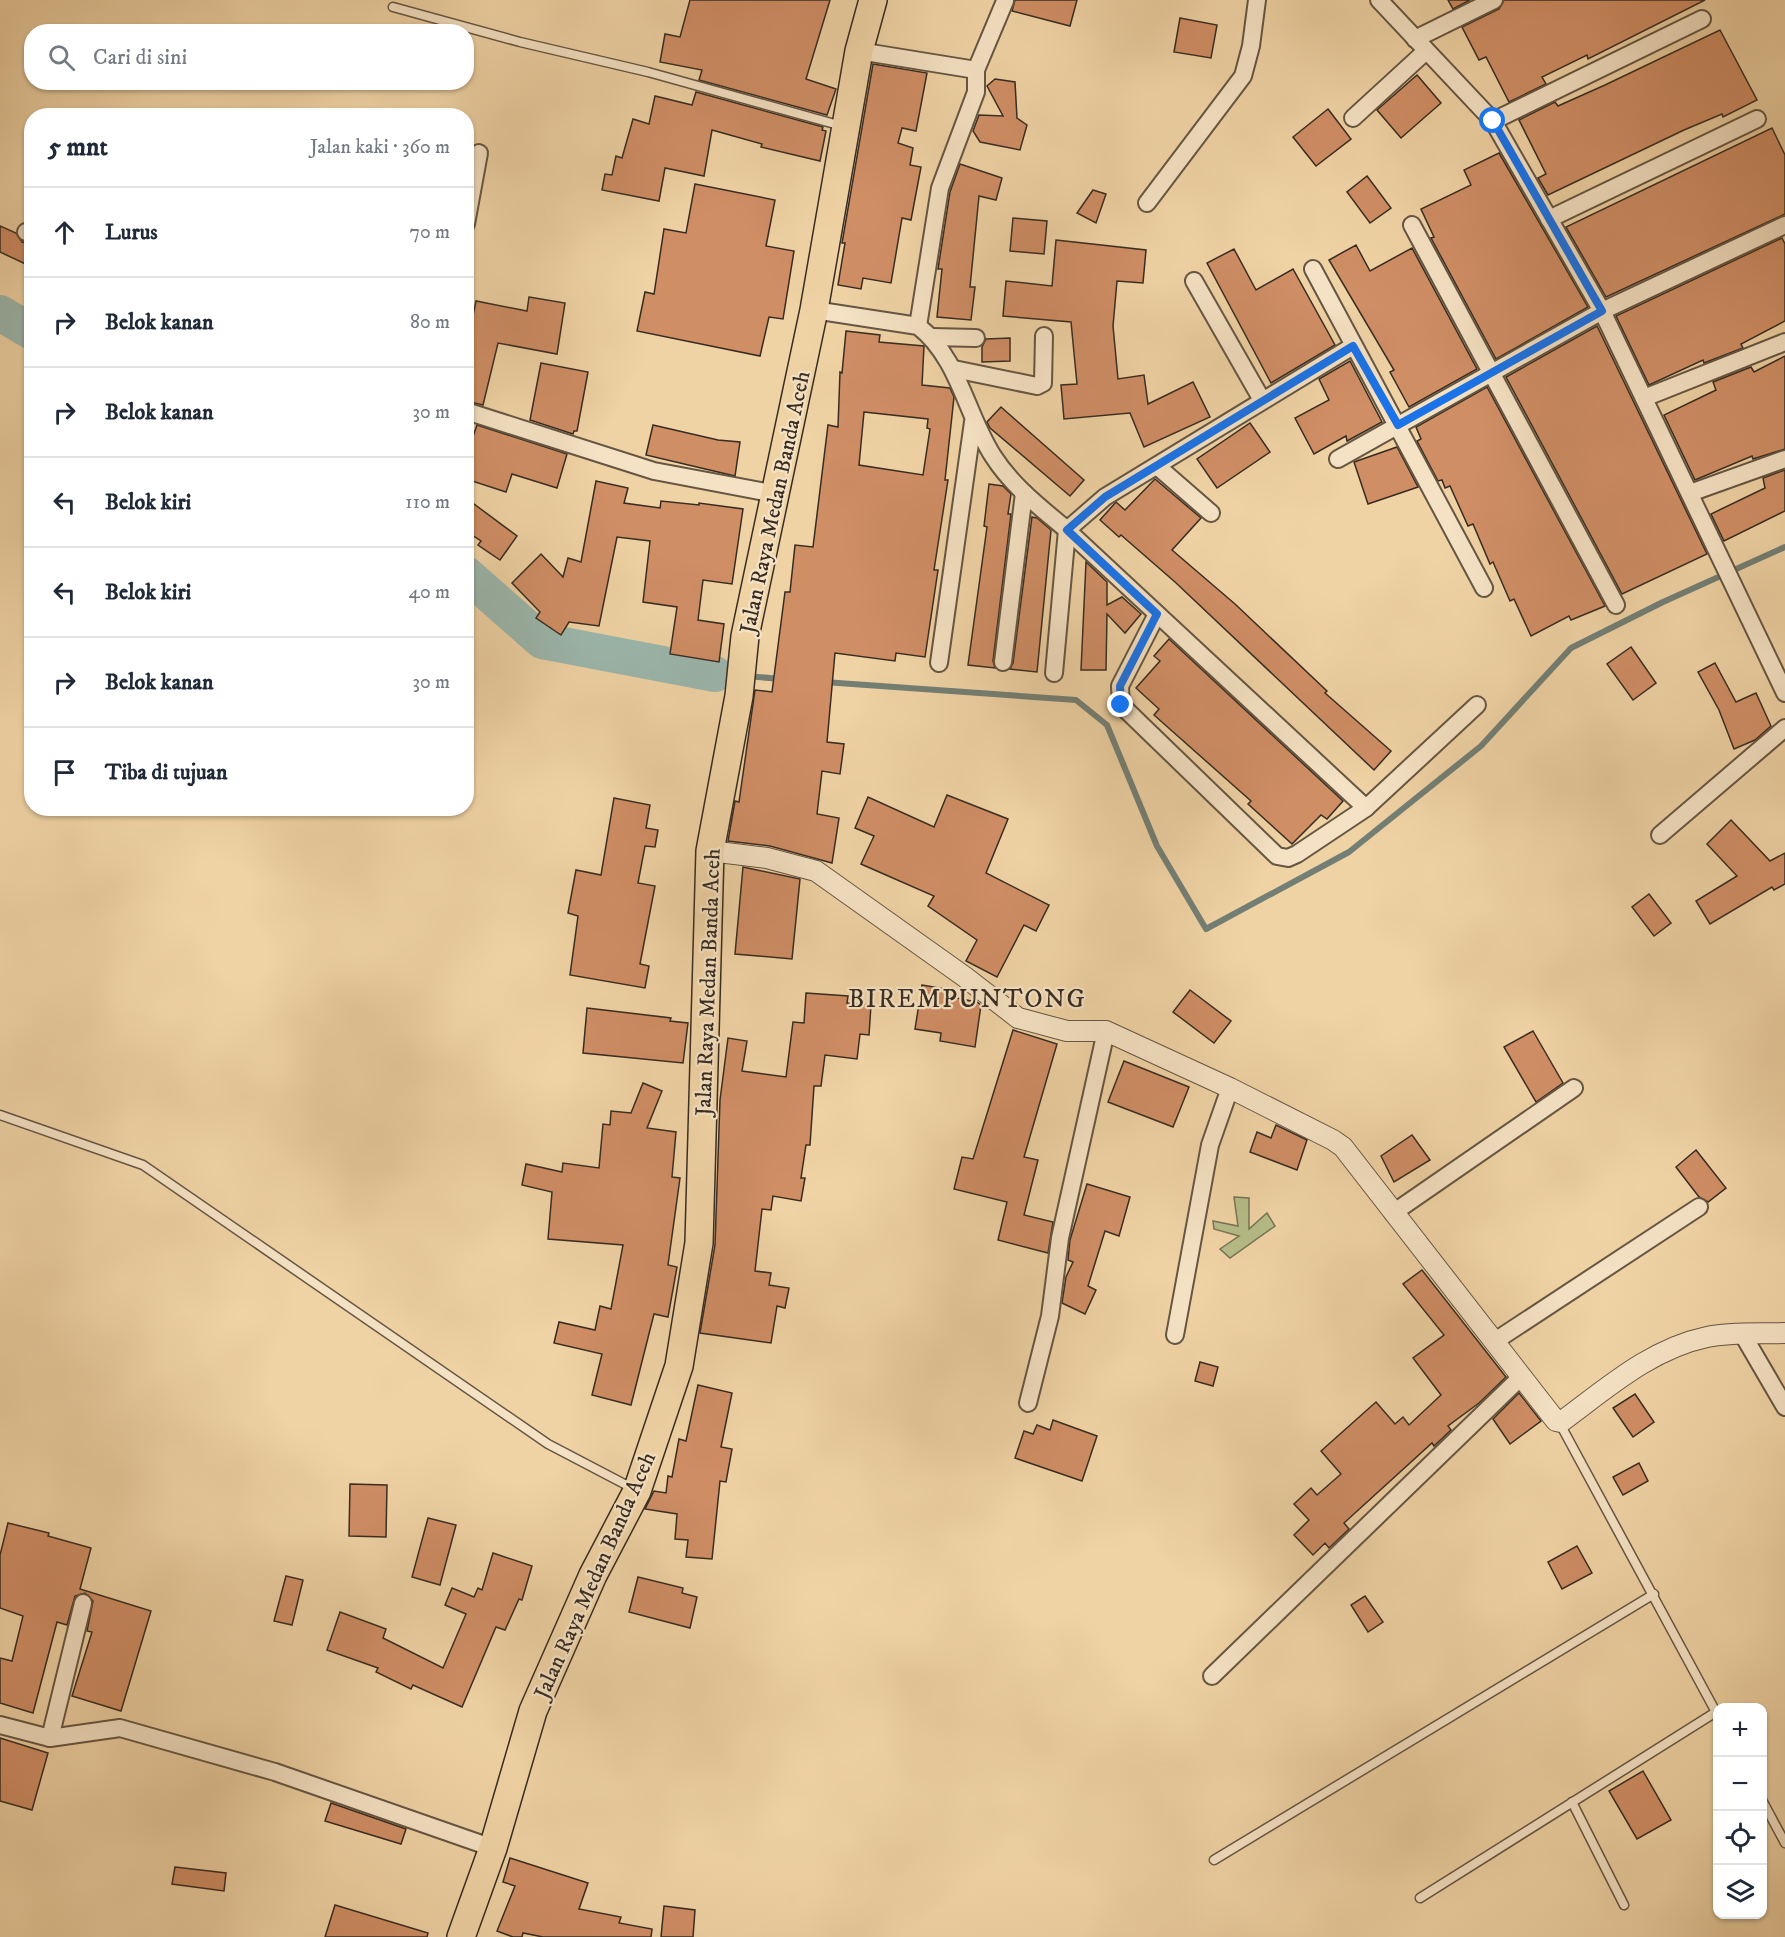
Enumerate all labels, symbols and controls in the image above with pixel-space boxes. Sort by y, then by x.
search box [24,24,474,90]
icon: search [45,41,78,74]
text: Cari di sini [93,44,187,71]
route start [1479,107,1505,133]
text: 5 mnt [48,131,108,164]
text: Jalan kaki · 360 m [310,135,450,160]
icon: ahead [48,216,81,249]
text: Lurus [105,219,158,246]
text: 70 m [409,220,450,245]
icon: right [48,306,81,339]
text: Belok kanan [105,309,213,336]
text: 80 m [410,310,450,335]
street label: Jalan Raya Medan Banda Aceh [734,368,817,638]
icon: right [48,396,81,429]
text: Belok kanan [105,399,213,426]
text: 30 m [412,400,450,425]
icon: left [48,486,81,519]
text: Belok kiri [105,489,191,516]
text: 110 m [405,490,450,515]
icon: left [48,576,81,609]
text: Belok kiri [105,579,191,606]
text: 40 m [408,580,450,605]
icon: right [48,666,81,699]
text: Belok kanan [105,669,213,696]
text: 30 m [412,670,450,695]
route end [1107,691,1133,717]
icon: arrive [48,756,81,789]
text: Tiba di tujuan [105,759,227,786]
street label: Jalan Raya Medan Banda Aceh [690,847,727,1118]
district label: BIREMPUNTONG [848,983,1086,1016]
street label: Jalan Raya Medan Banda Aceh [528,1448,662,1705]
map controls [1713,1703,1767,1919]
button: + [1713,1703,1767,1757]
button: − [1713,1757,1767,1811]
button: locate [1713,1811,1767,1865]
button: layers [1713,1865,1767,1919]

